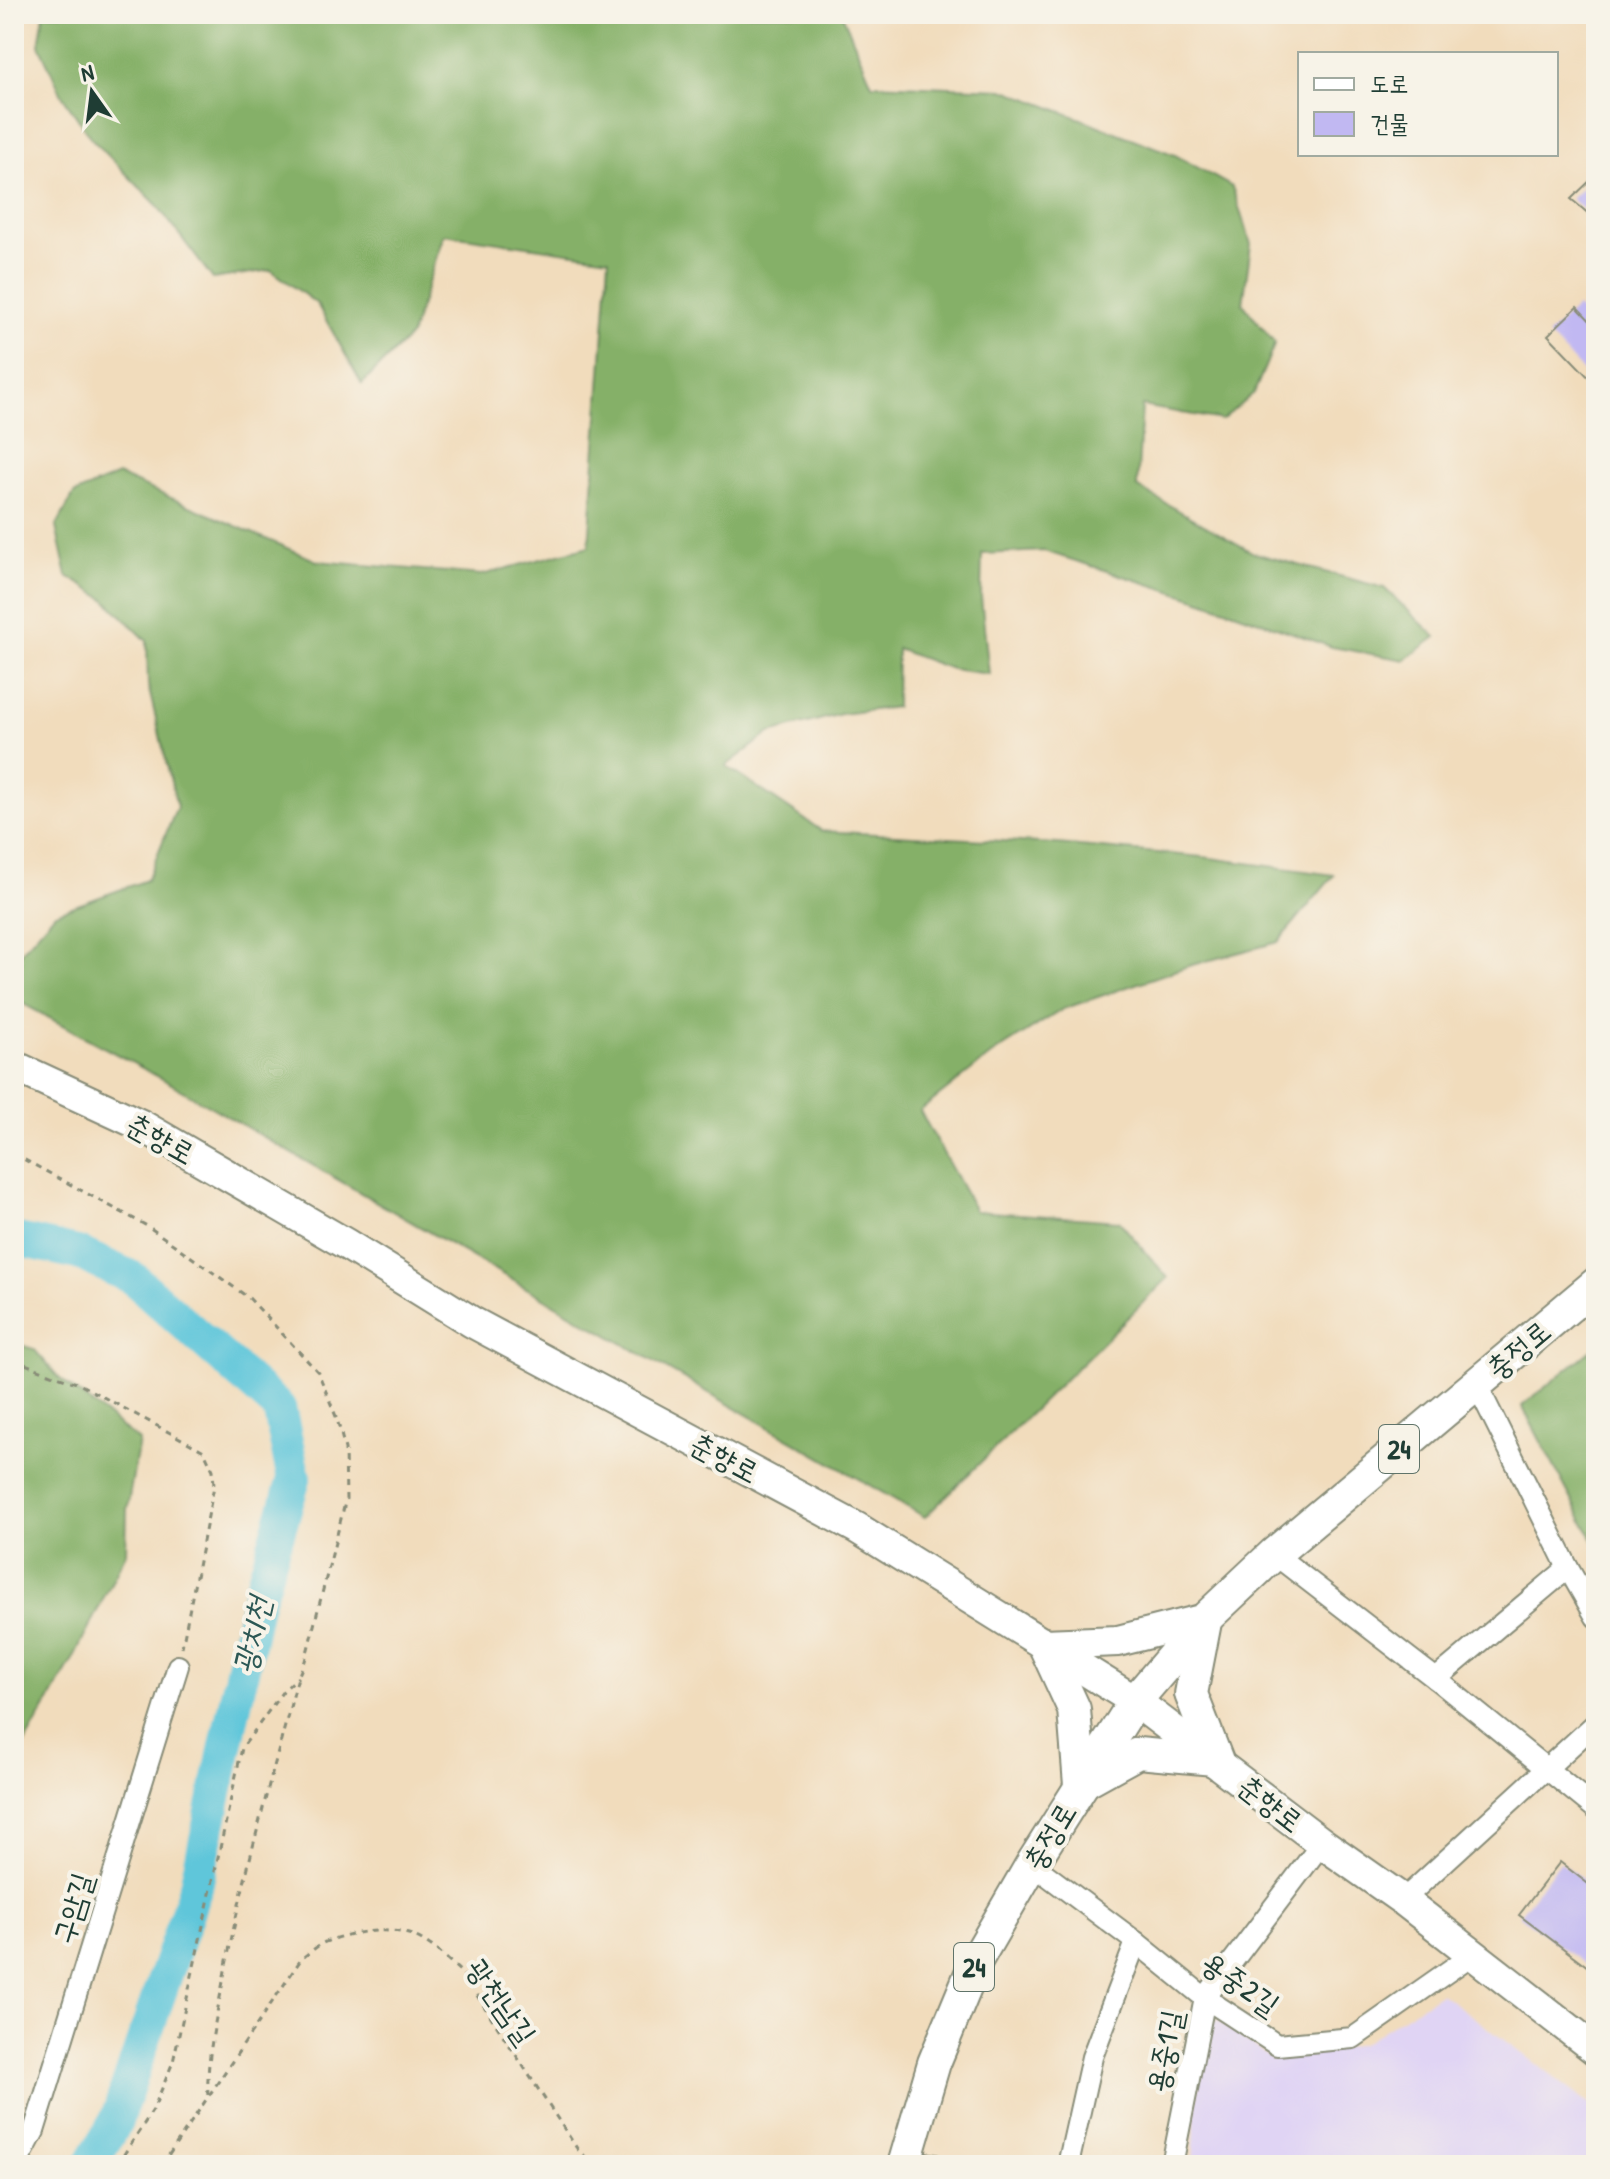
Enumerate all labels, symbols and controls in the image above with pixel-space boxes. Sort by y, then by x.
north arrow [52,52,132,132]
legend [1298,52,1558,156]
text: N [78,57,97,89]
text: 도로 [1370,67,1409,99]
text: 건물 [1370,107,1409,139]
street label: 춘향로 [120,1103,202,1173]
street label: 충정로 [1477,1310,1559,1388]
street label: 춘향로 [684,1422,766,1492]
road number: 24 [1379,1425,1419,1473]
water label: 광치천 [221,1589,281,1677]
street label: 춘향로 [1230,1765,1312,1841]
street label: 충정로 [1013,1795,1085,1877]
street label: 구암길 [42,1868,102,1948]
street label: 용중2길 [1194,1942,1288,2024]
road number: 24 [954,1943,994,1991]
street label: 광천남길 [458,1950,546,2052]
street label: 용중1길 [1136,2006,1192,2096]

